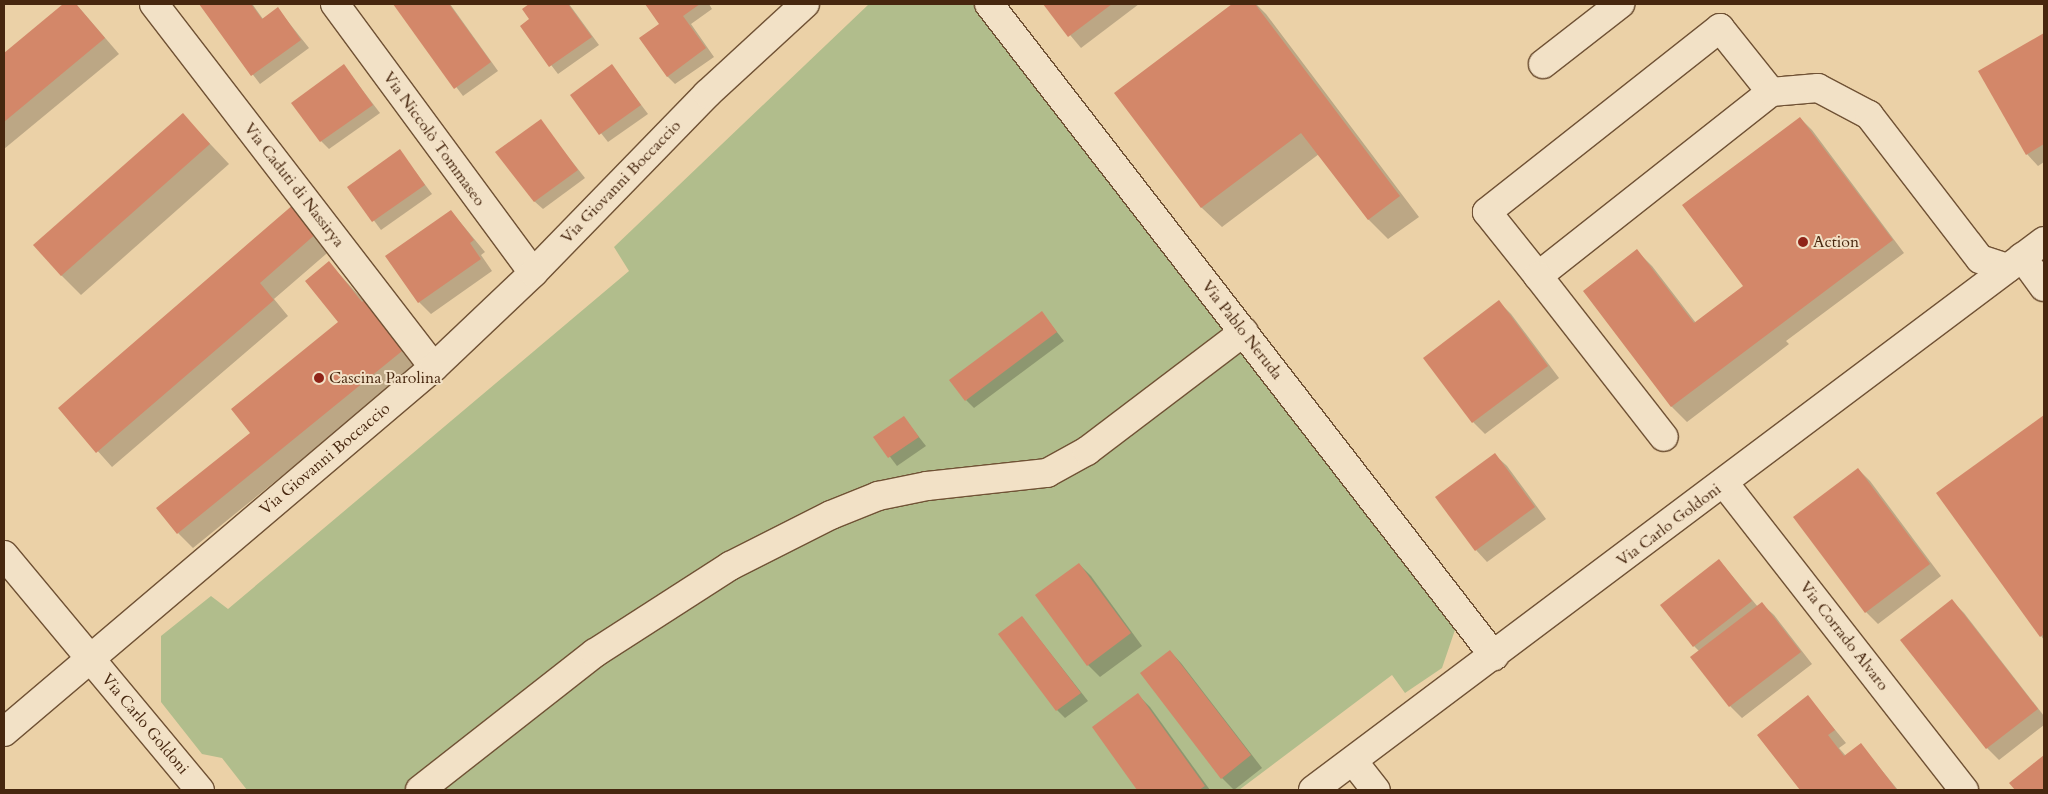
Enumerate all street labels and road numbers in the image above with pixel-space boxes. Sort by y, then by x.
street label: Via Niccolò Tommaseo [379,68,489,210]
street label: Via Giovanni Boccaccio [557,116,685,248]
street label: Via Caduti di Nassirya [240,119,348,251]
street label: Via Pablo Neruda [1197,277,1287,383]
street label: Via Giovanni Boccaccio [256,399,394,519]
street label: Via Carlo Goldoni [1613,480,1725,570]
street label: Via Corrado Alvaro [1795,578,1893,694]
street label: Via Carlo Goldoni [97,670,193,778]

